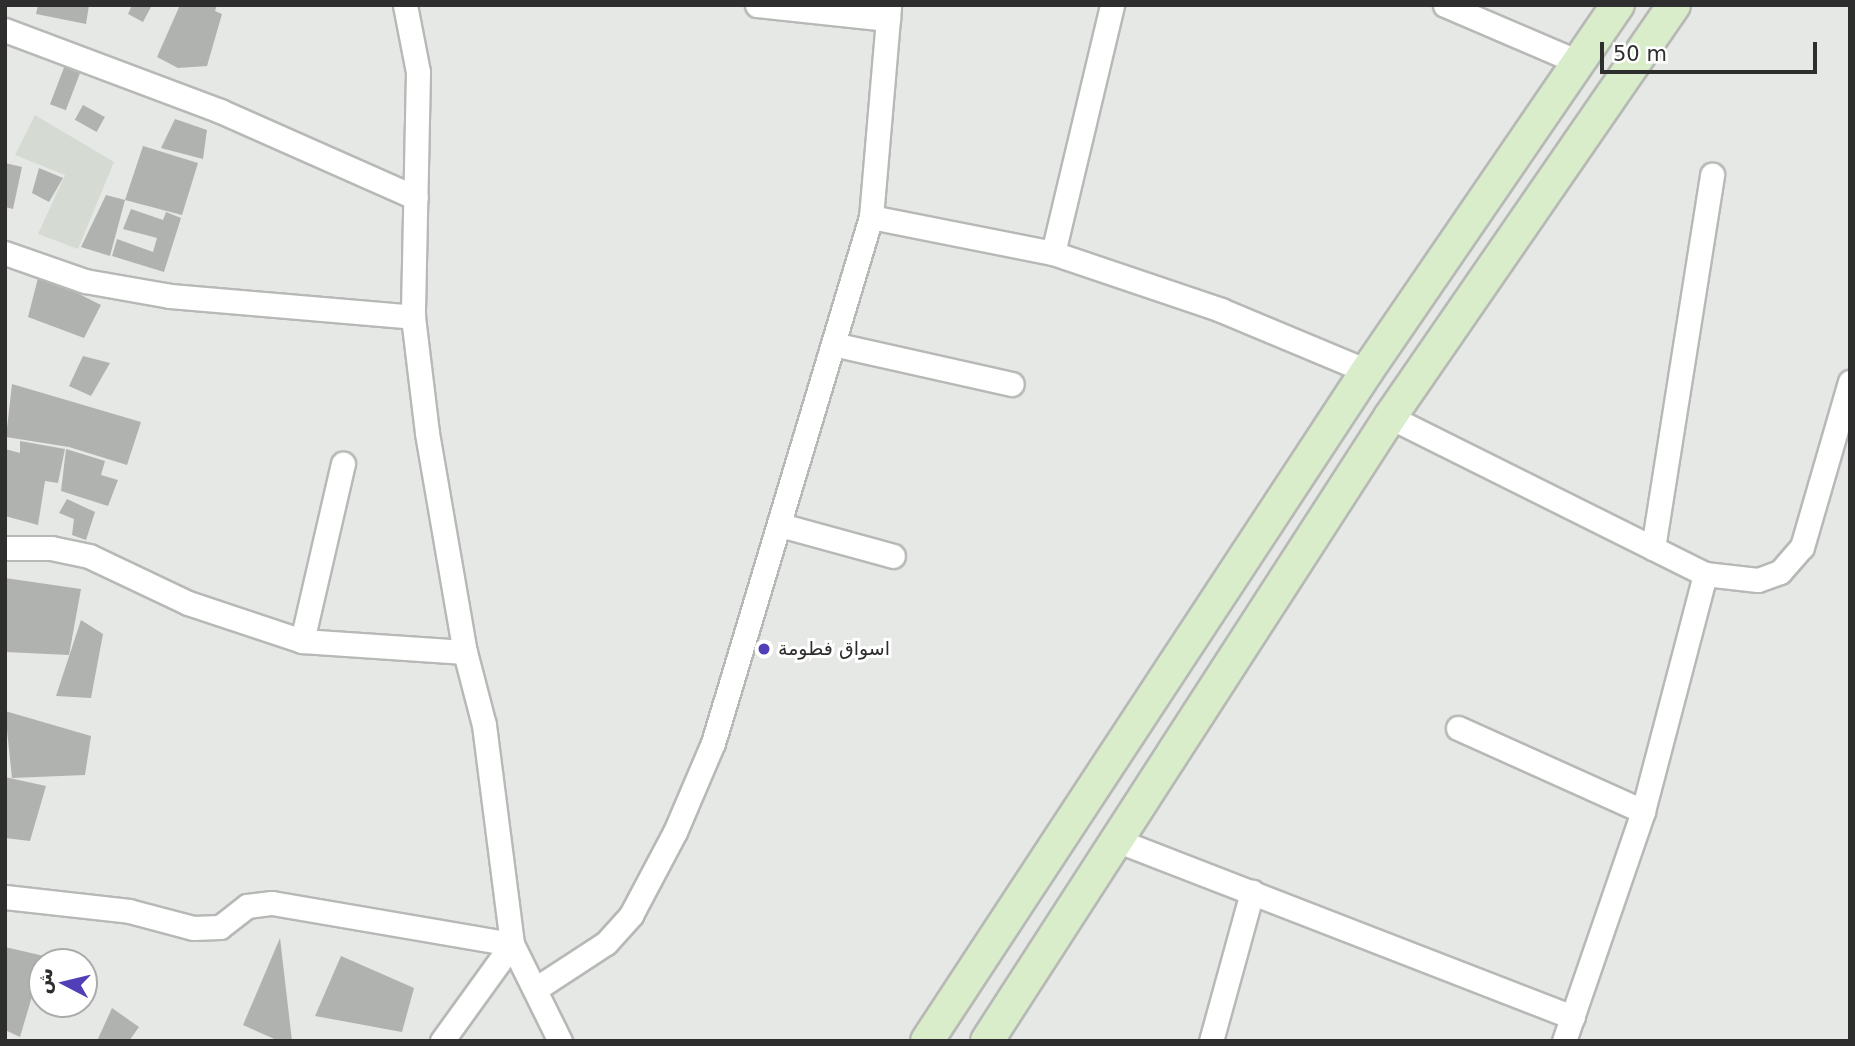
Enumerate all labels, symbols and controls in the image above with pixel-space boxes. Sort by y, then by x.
scale bar [1603,28,1820,72]
text: 50 m [1613,42,1667,66]
place label: اسواق فطومة [778,638,890,660]
marker: اسواق فطومة [756,641,772,657]
north arrow [28,948,98,1018]
text: ش [32,966,57,995]

